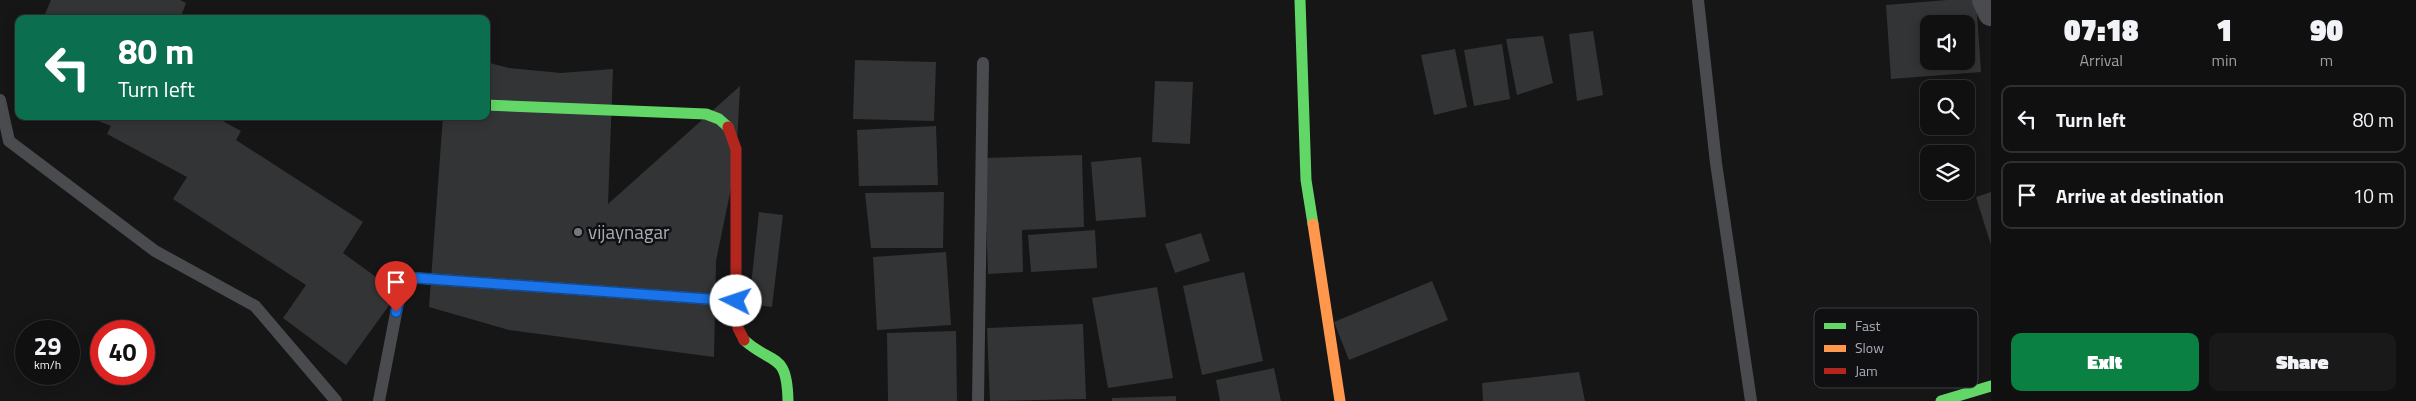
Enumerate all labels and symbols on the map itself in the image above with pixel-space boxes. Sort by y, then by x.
place label: vijaynagar [588,217,670,246]
marker: vijaynagar [572,226,584,238]
pin [375,261,417,312]
position arrow [709,274,761,326]
legend [1814,308,1978,388]
text: Fast [1855,315,1880,336]
speed limit sign: 40 [90,320,155,385]
text: Slow [1855,337,1884,358]
text: Jam [1855,360,1878,381]

